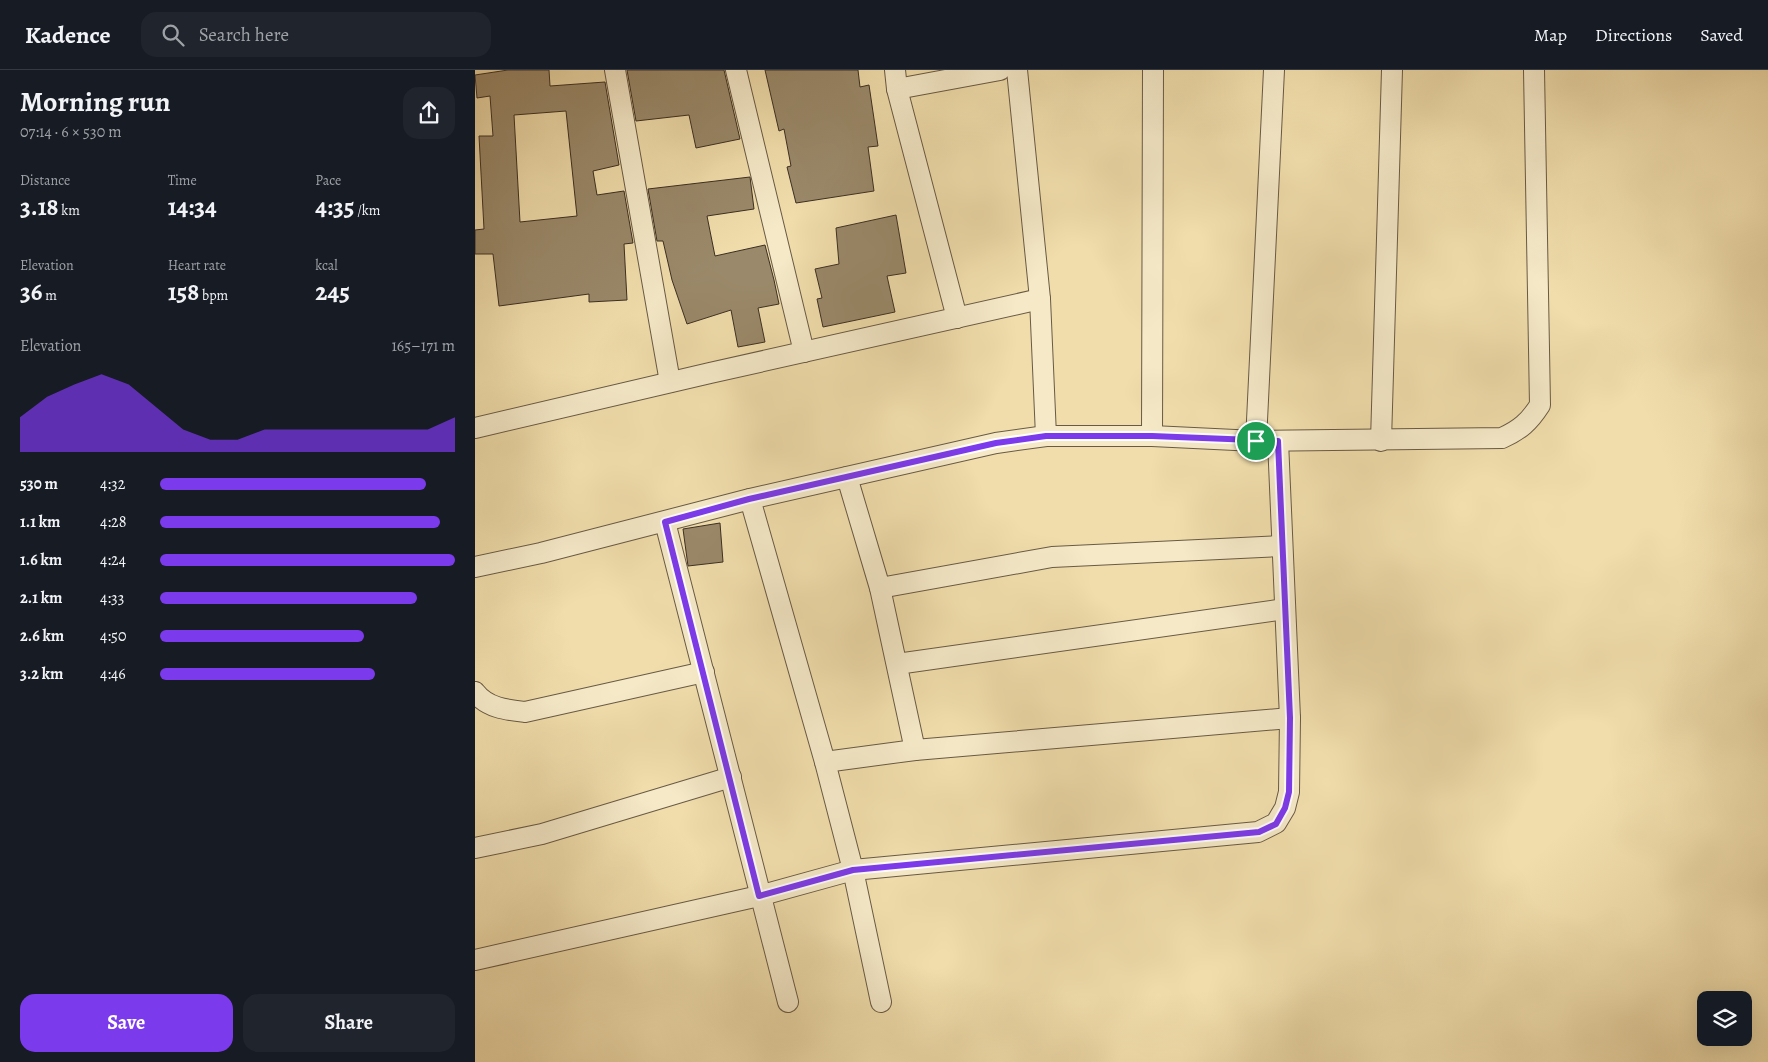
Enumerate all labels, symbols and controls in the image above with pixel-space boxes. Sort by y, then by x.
search box [141,12,491,57]
text: Kadence [25,19,111,51]
icon: search [159,21,187,49]
text: Search here [199,22,289,48]
text: Map [1534,23,1567,47]
text: Directions [1595,23,1672,47]
text: Saved [1700,23,1743,47]
text: Morning run [20,83,170,121]
button: share [403,87,455,139]
text: 07:14 · 6 × 530 m [20,121,122,143]
text: Distance [20,171,70,190]
text: Time [168,171,197,190]
text: Pace [315,171,341,190]
text: 3.18 [20,190,59,224]
text: 14:34 [168,190,217,224]
text: 4:35 [315,190,354,224]
text: km [59,201,80,220]
text: /km [354,201,380,220]
text: Elevation [20,256,74,275]
text: Heart rate [168,256,226,275]
text: kcal [315,256,338,275]
text: 36 [20,275,42,309]
text: 158 [168,275,199,309]
text: 245 [315,275,350,309]
text: m [42,286,57,305]
text: bpm [199,286,228,305]
text: Elevation [20,335,81,357]
text: 165–171 m [391,335,455,357]
pin [1235,420,1277,462]
icon: arrive [1242,427,1270,455]
text: 530 m [20,473,58,495]
text: 4:32 [100,473,125,495]
text: 1.1 km [20,511,60,533]
text: 4:28 [100,511,126,533]
text: 1.6 km [20,549,62,571]
text: 4:24 [100,549,126,571]
text: 2.1 km [20,587,62,609]
text: 4:33 [100,587,124,609]
text: 2.6 km [20,625,64,647]
text: 4:50 [100,625,126,647]
text: 3.2 km [20,663,63,685]
text: 4:46 [100,663,126,685]
map controls [1697,991,1752,1046]
button: layers [1697,991,1752,1046]
button: Save [20,994,233,1052]
button: Share [243,994,455,1052]

